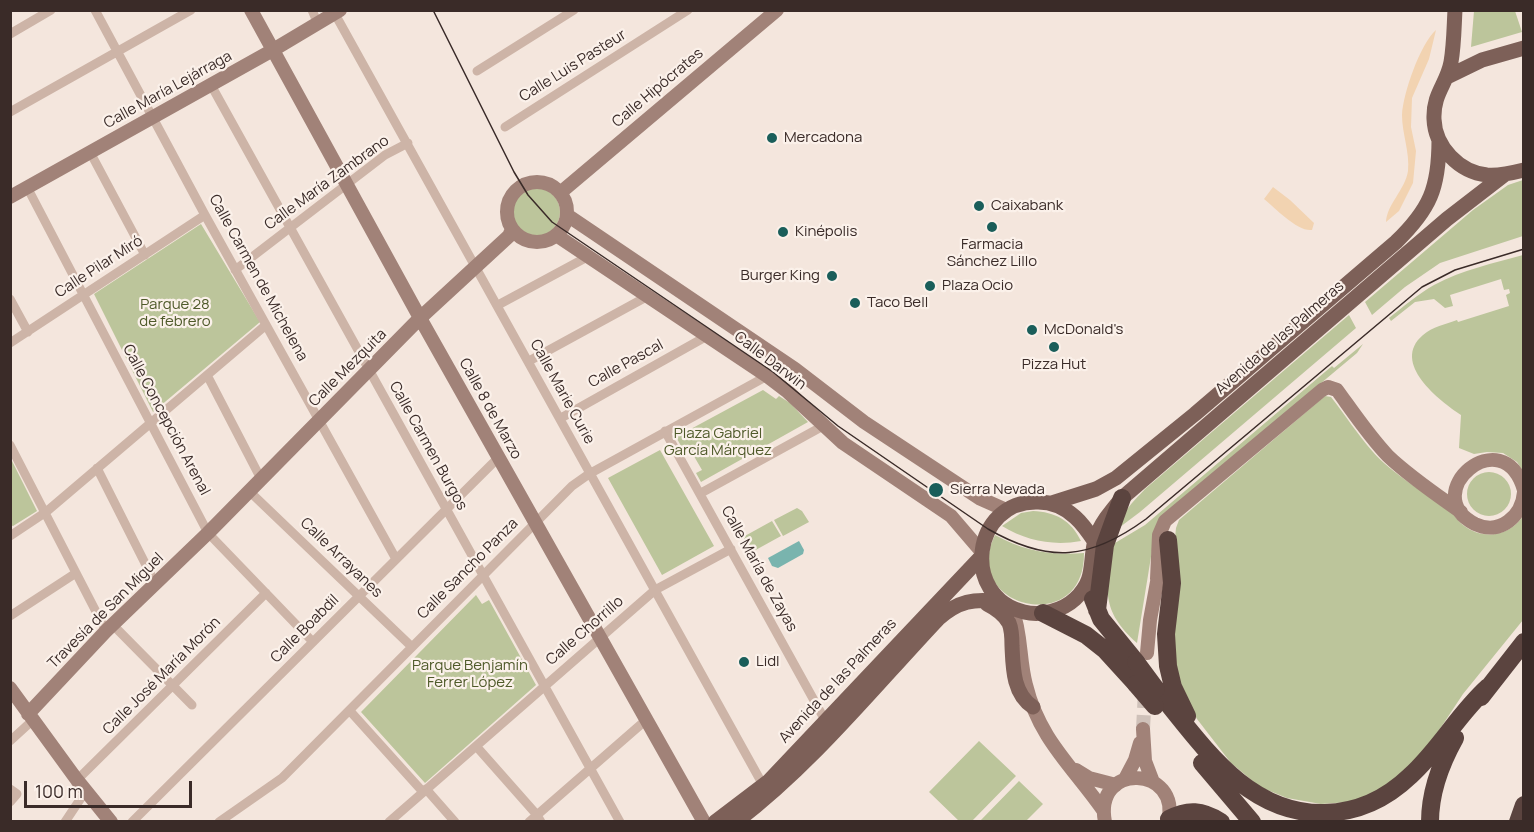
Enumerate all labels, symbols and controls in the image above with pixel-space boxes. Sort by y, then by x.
street label: Calle Luis Pasteur [516,26,630,106]
street label: Calle Hipócrates [609,45,707,131]
street label: Calle María Lejárraga [101,47,235,133]
place label: Mercadona [784,129,862,147]
marker: Mercadona [765,131,779,145]
street label: Calle María Zambrano [261,132,393,234]
street label: Calle Carmen de Michelena [205,192,311,364]
place label: Caixabank [991,197,1063,215]
marker: Caixabank [972,199,986,213]
marker: Farmacia Sánchez Lillo [985,220,999,234]
place label: Kinépolis [795,223,857,241]
marker: Kinépolis [776,225,790,239]
street label: Calle Pilar Miró [52,232,146,302]
place label: Farmacia Sánchez Lillo [947,236,1037,271]
place label: Burger King [741,267,820,285]
marker: Burger King [825,269,839,283]
place label: Plaza Ocio [942,277,1013,295]
street label: Avenida de las Palmeras [1212,277,1348,399]
marker: Plaza Ocio [923,279,937,293]
place label: Taco Bell [867,294,928,312]
park label: Parque 28 de febrero [139,296,211,331]
marker: Taco Bell [848,296,862,310]
place label: McDonald's [1044,321,1123,339]
marker: McDonald's [1025,323,1039,337]
street label: Calle Mezquita [305,325,391,411]
street label: Calle Darwin [730,328,810,394]
street label: Calle Pascal [585,336,667,392]
street label: Calle Marie Curie [526,337,598,447]
marker: Pizza Hut [1047,340,1061,354]
street label: Calle Concepción Arenal [119,342,213,498]
street label: Calle 8 de Marzo [455,355,525,463]
place label: Pizza Hut [1022,356,1086,374]
street label: Calle Carmen Burgos [385,379,471,513]
park label: Plaza Gabriel García Márquez [664,425,772,460]
marker: Sierra Nevada [927,481,945,499]
place label: Sierra Nevada [950,481,1045,499]
street label: Calle María de Zayas [717,503,801,635]
street label: Calle Arrayanes [296,514,386,602]
street label: Calle Sancho Panza [414,515,522,623]
street label: Travesía de San Miguel [44,549,168,673]
street label: Calle Boabdil [267,591,343,667]
street label: Calle Chorrillo [543,593,627,669]
street label: Calle José María Morón [99,613,225,739]
street label: Avenida de las Palmeras [775,615,901,747]
place label: Lidl [756,653,780,671]
marker: Lidl [737,655,751,669]
park label: Parque Benjamín Ferrer López [412,657,528,692]
scale bar [27,769,195,807]
text: 100 m [35,779,83,803]

